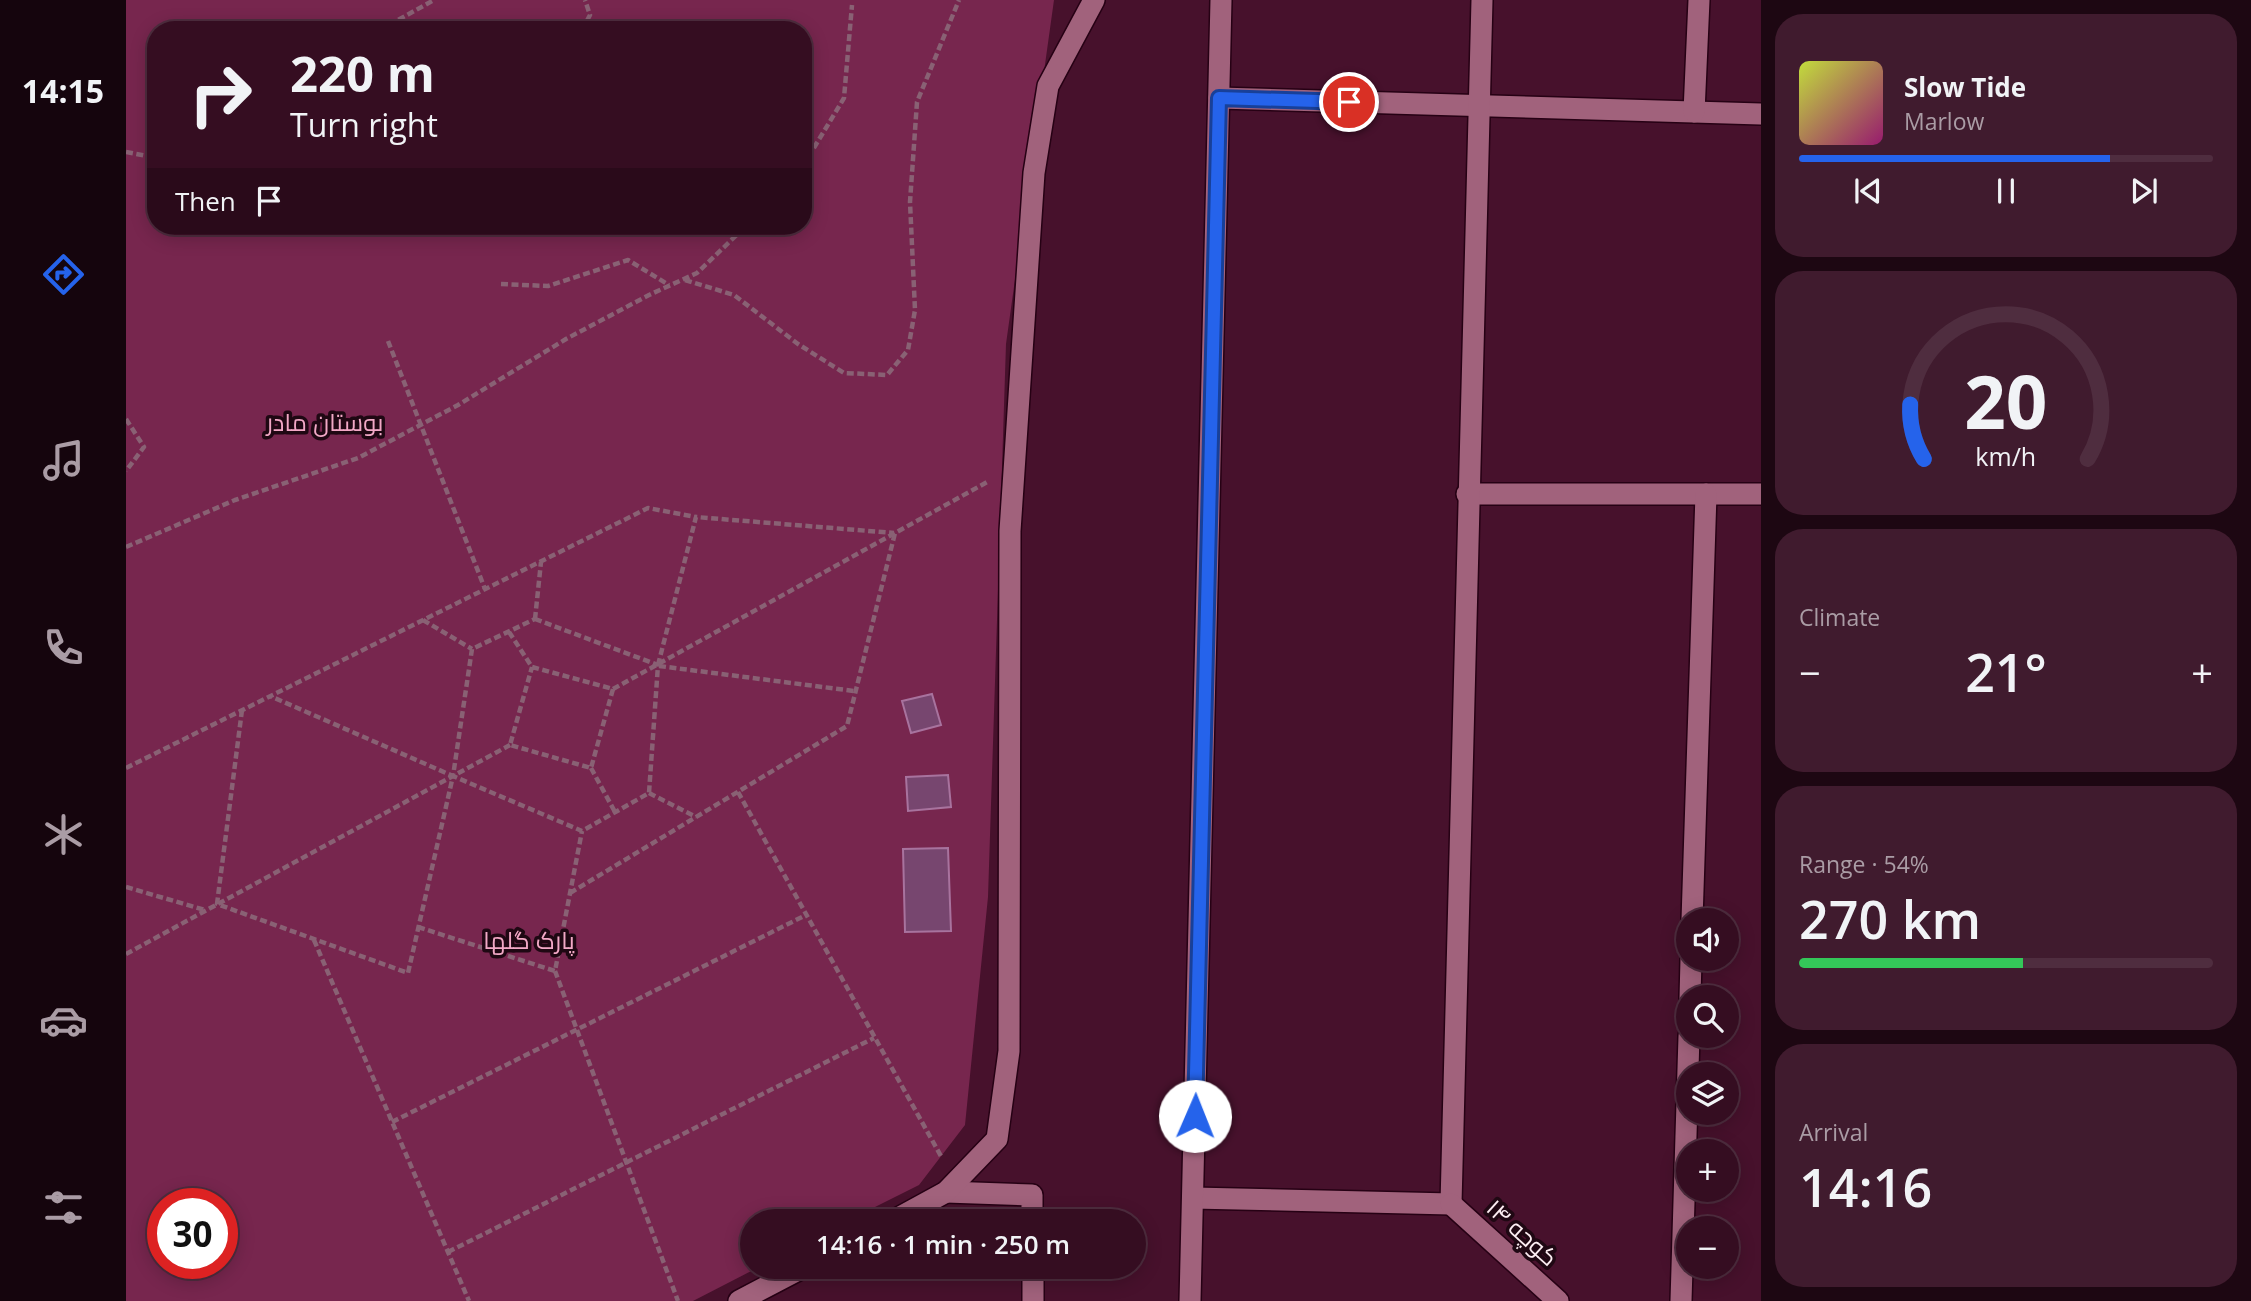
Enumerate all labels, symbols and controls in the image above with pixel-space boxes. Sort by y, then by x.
text: 220 m [290,40,435,106]
icon: right [175,49,266,140]
text: 14:15 [22,69,104,112]
text: Slow Tide [1904,69,2026,105]
pin [1319,72,1379,132]
icon: arrive [1330,83,1368,121]
text: Turn right [290,103,438,146]
text: Marlow [1904,105,1984,137]
icon: previous [1849,172,1887,210]
icon: pause [1987,172,2025,210]
icon: next [2125,172,2163,210]
icon: arrive [250,182,288,220]
text: Then [175,183,236,219]
icon: directions [39,250,88,299]
text: 20 [1964,352,2048,451]
park label: بوستان مادر [265,405,383,438]
icon: music [39,436,88,485]
text: km/h [1976,439,2036,473]
text: Climate [1799,601,1880,633]
icon: phone [39,623,88,672]
text: 21° [1965,636,2047,707]
text: − [1799,646,1821,698]
text: + [2191,646,2213,698]
icon: climate [39,810,88,859]
text: Range · 54% [1799,848,1929,880]
text: 270 km [1799,883,1981,954]
map controls [1676,908,1739,1279]
button: sound [1676,908,1739,971]
park label: پارک گلها [483,923,575,957]
button: search [1676,985,1739,1048]
icon: car [39,996,88,1045]
button: layers [1676,1062,1739,1125]
position arrow [1158,1079,1232,1153]
text: Arrival [1799,1116,1868,1148]
button: + [1676,1139,1739,1202]
text: 14:16 [1799,1151,1932,1222]
icon: filters [39,1183,88,1232]
speed limit sign: 30 [147,1188,238,1279]
street label: کوچه ۱۴ [1479,1191,1566,1274]
button: − [1676,1216,1739,1279]
text: 14:16 · 1 min · 250 m [816,1226,1070,1262]

